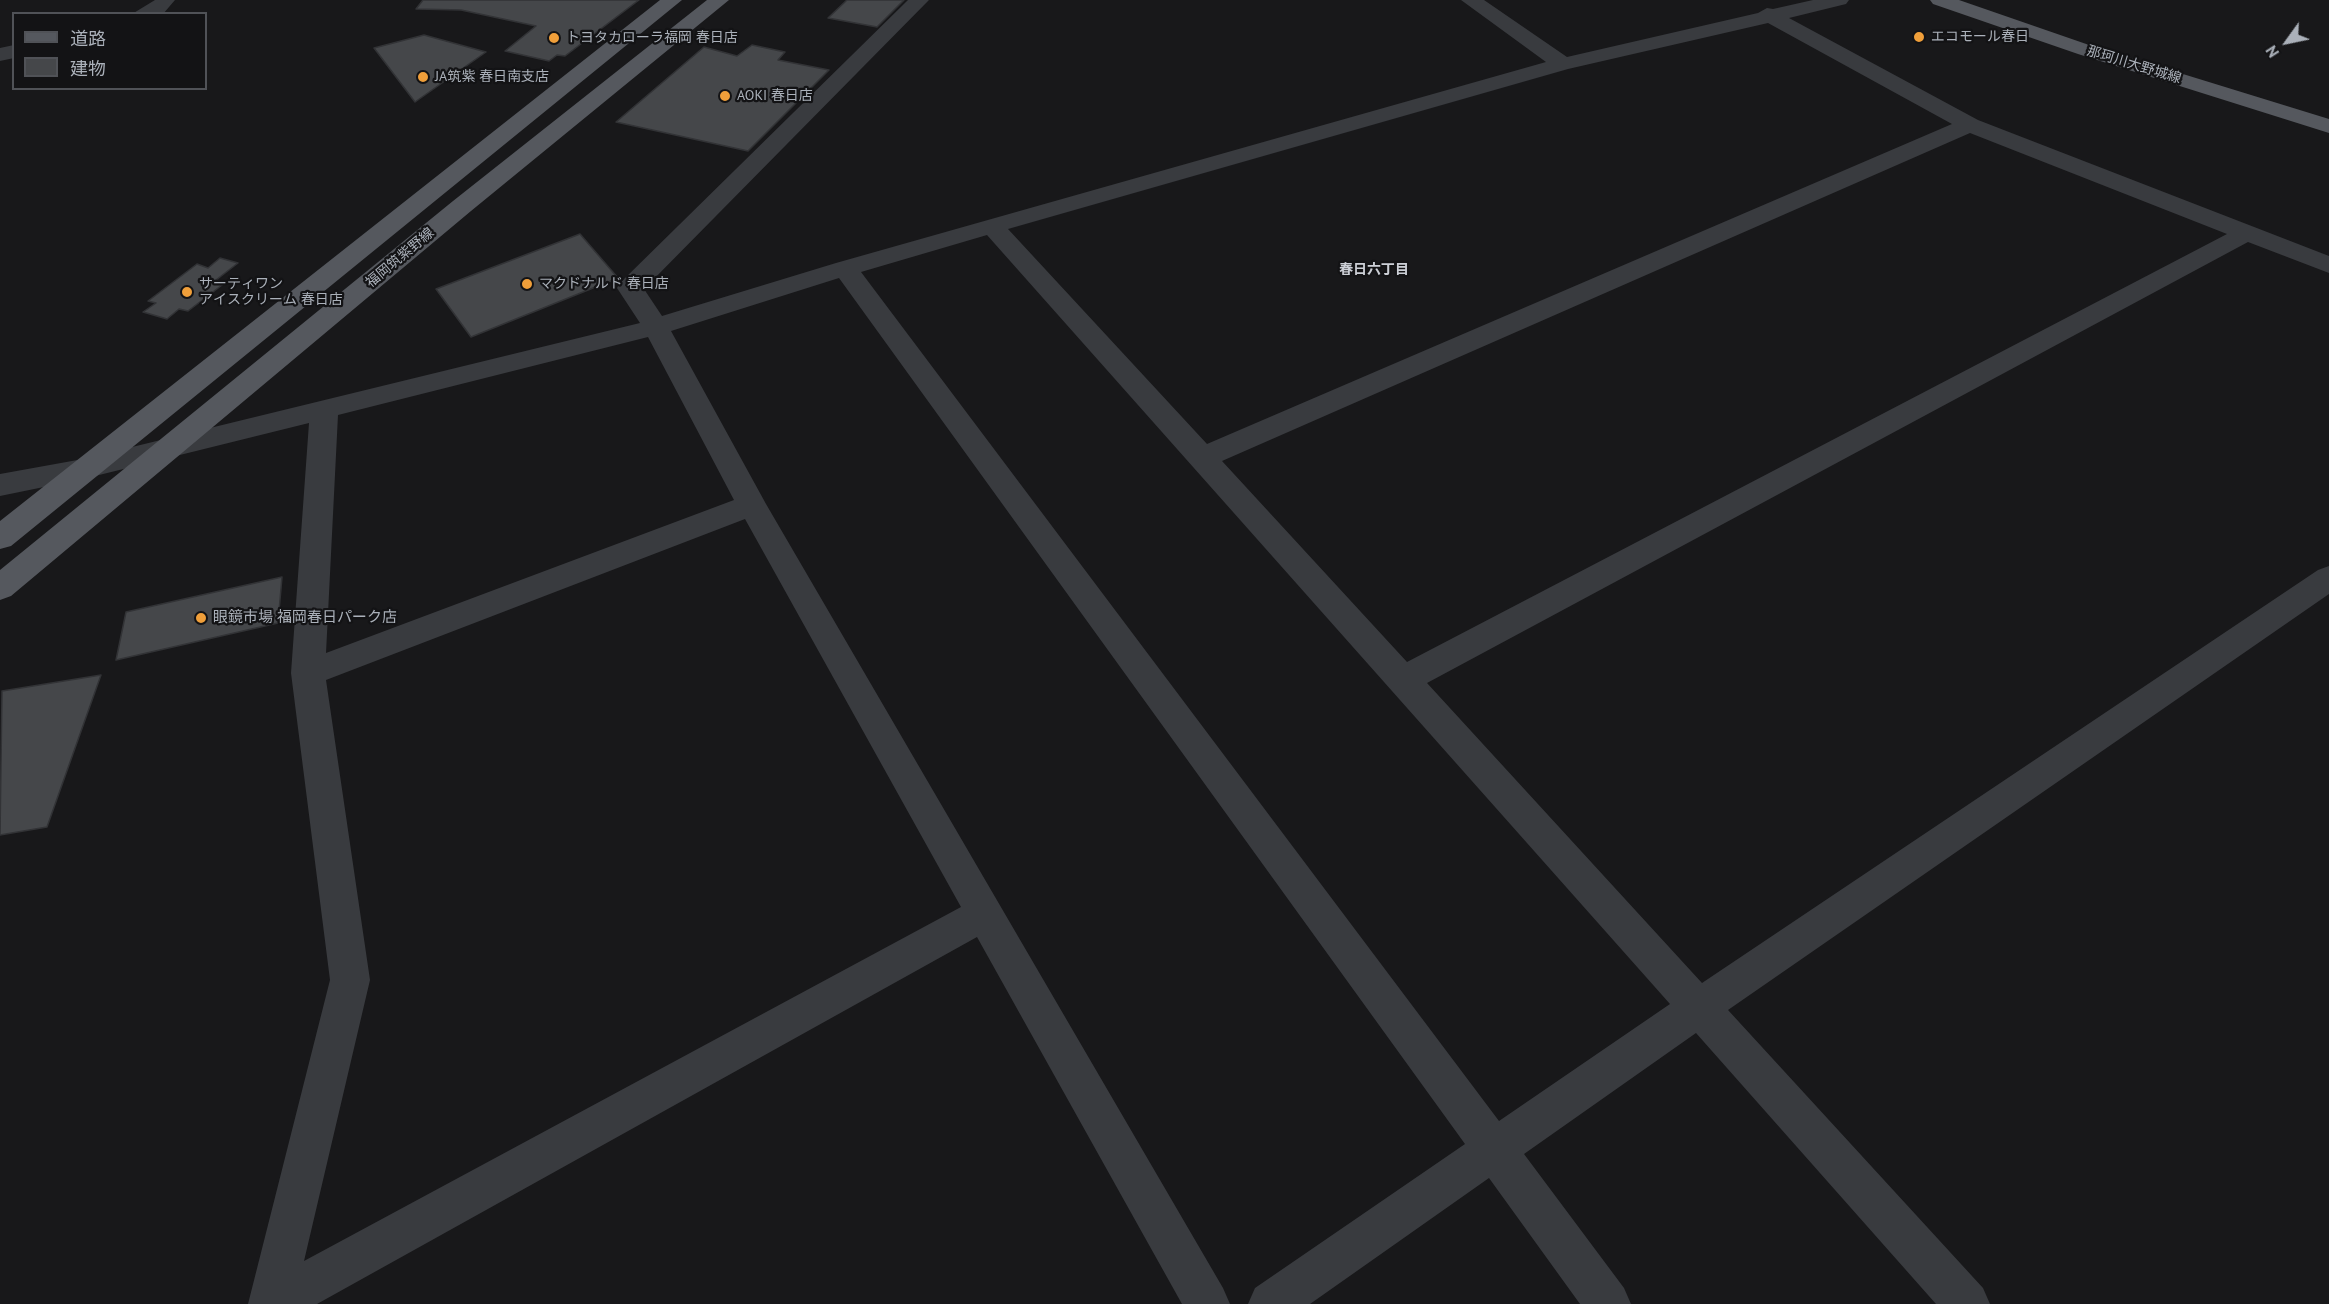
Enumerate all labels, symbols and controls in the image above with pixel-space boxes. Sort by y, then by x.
legend [12,12,207,90]
north arrow [2257,12,2317,72]
text: 道路 [70,27,106,50]
place label: エコモール春日 [1931,29,2029,45]
place label: トヨタカローラ福岡 春日店 [566,30,738,46]
marker: エコモール春日 [1912,30,1926,44]
marker: トヨタカローラ福岡 春日店 [547,31,561,45]
text: N [2261,42,2283,62]
street label: 那珂川大野城線 [2085,43,2183,87]
text: 建物 [70,57,106,80]
place label: JA筑紫 春日南支店 [435,69,549,85]
marker: JA筑紫 春日南支店 [416,70,430,84]
place label: AOKI 春日店 [737,88,813,104]
marker: AOKI 春日店 [718,89,732,103]
street label: 福岡筑紫野線 [362,225,438,291]
district label: 春日六丁目 [1339,262,1409,278]
place label: サーティワン アイスクリーム 春日店 [199,276,343,308]
place label: マクドナルド 春日店 [539,276,669,292]
marker: マクドナルド 春日店 [520,277,534,291]
marker: サーティワン アイスクリーム 春日店 [180,285,194,299]
place label: 眼鏡市場 福岡春日パーク店 [213,609,397,627]
marker: 眼鏡市場 福岡春日パーク店 [194,611,208,625]

